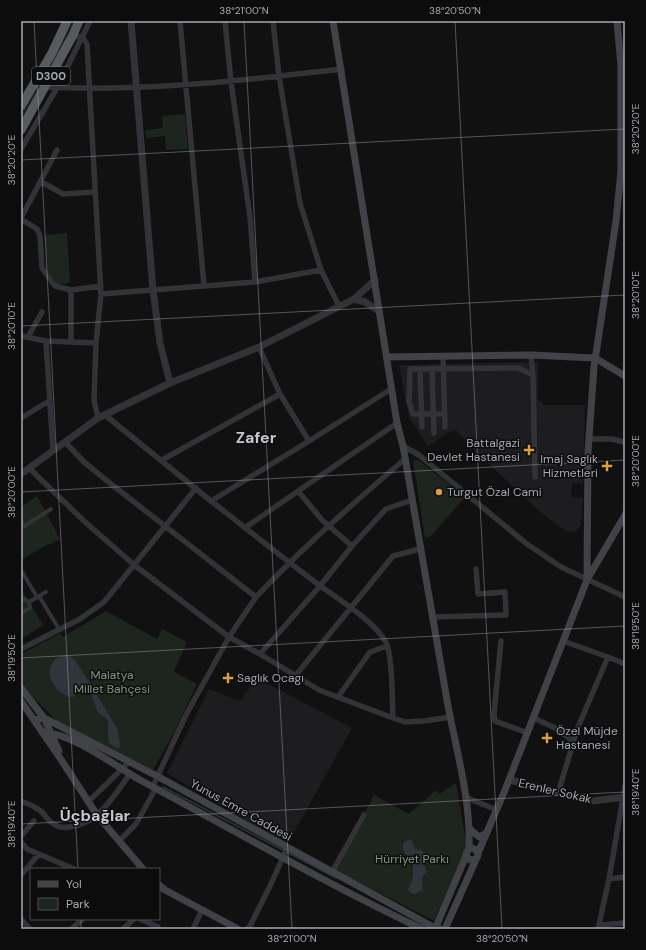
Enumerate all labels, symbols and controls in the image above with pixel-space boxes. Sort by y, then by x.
text: 38°21'00"N [219,4,269,17]
text: 38°20'50"N [429,4,481,17]
road number: D300 [32,67,70,85]
text: 38°20'20"E [629,103,642,154]
text: 38°20'20"E [5,134,18,185]
text: 38°20'10"E [629,271,642,319]
text: 38°20'10"E [5,302,18,350]
district label: Zafer [236,427,277,448]
place label: Battalgazi Devlet Hastanesi [427,435,520,465]
text: 38°20'00"E [629,435,642,487]
marker: Battalgazi Devlet Hastanesi [523,444,535,456]
place label: Imaj Saglık Hizmetleri [540,451,598,481]
marker: Imaj Saglık Hizmetleri [601,460,613,472]
text: 38°20'00"E [5,466,18,518]
place label: Turgut Özal Cami [447,484,542,500]
marker: Turgut Özal Cami [434,487,444,497]
text: 38°19'50"E [629,602,642,650]
text: 38°19'50"E [5,634,18,682]
park label: Malatya Millet Bahçesi [74,667,150,697]
place label: Saglık Ocagı [237,670,304,686]
marker: Saglık Ocagı [222,672,234,684]
place label: Özel Müjde Hastanesi [556,723,618,753]
marker: Özel Müjde Hastanesi [541,732,553,744]
text: 38°19'40"E [629,768,642,816]
street label: Yunus Emre Caddesi [187,775,295,845]
street label: Erenler Sokak [517,775,593,807]
text: 38°19'40"E [5,800,18,848]
district label: Üçbağlar [60,805,131,826]
park label: Hürriyet Parkı [375,851,449,867]
legend [30,868,160,920]
text: Yol [66,876,82,892]
text: Park [66,896,90,912]
text: 38°21'00"N [267,932,317,945]
text: 38°20'50"N [476,932,528,945]

